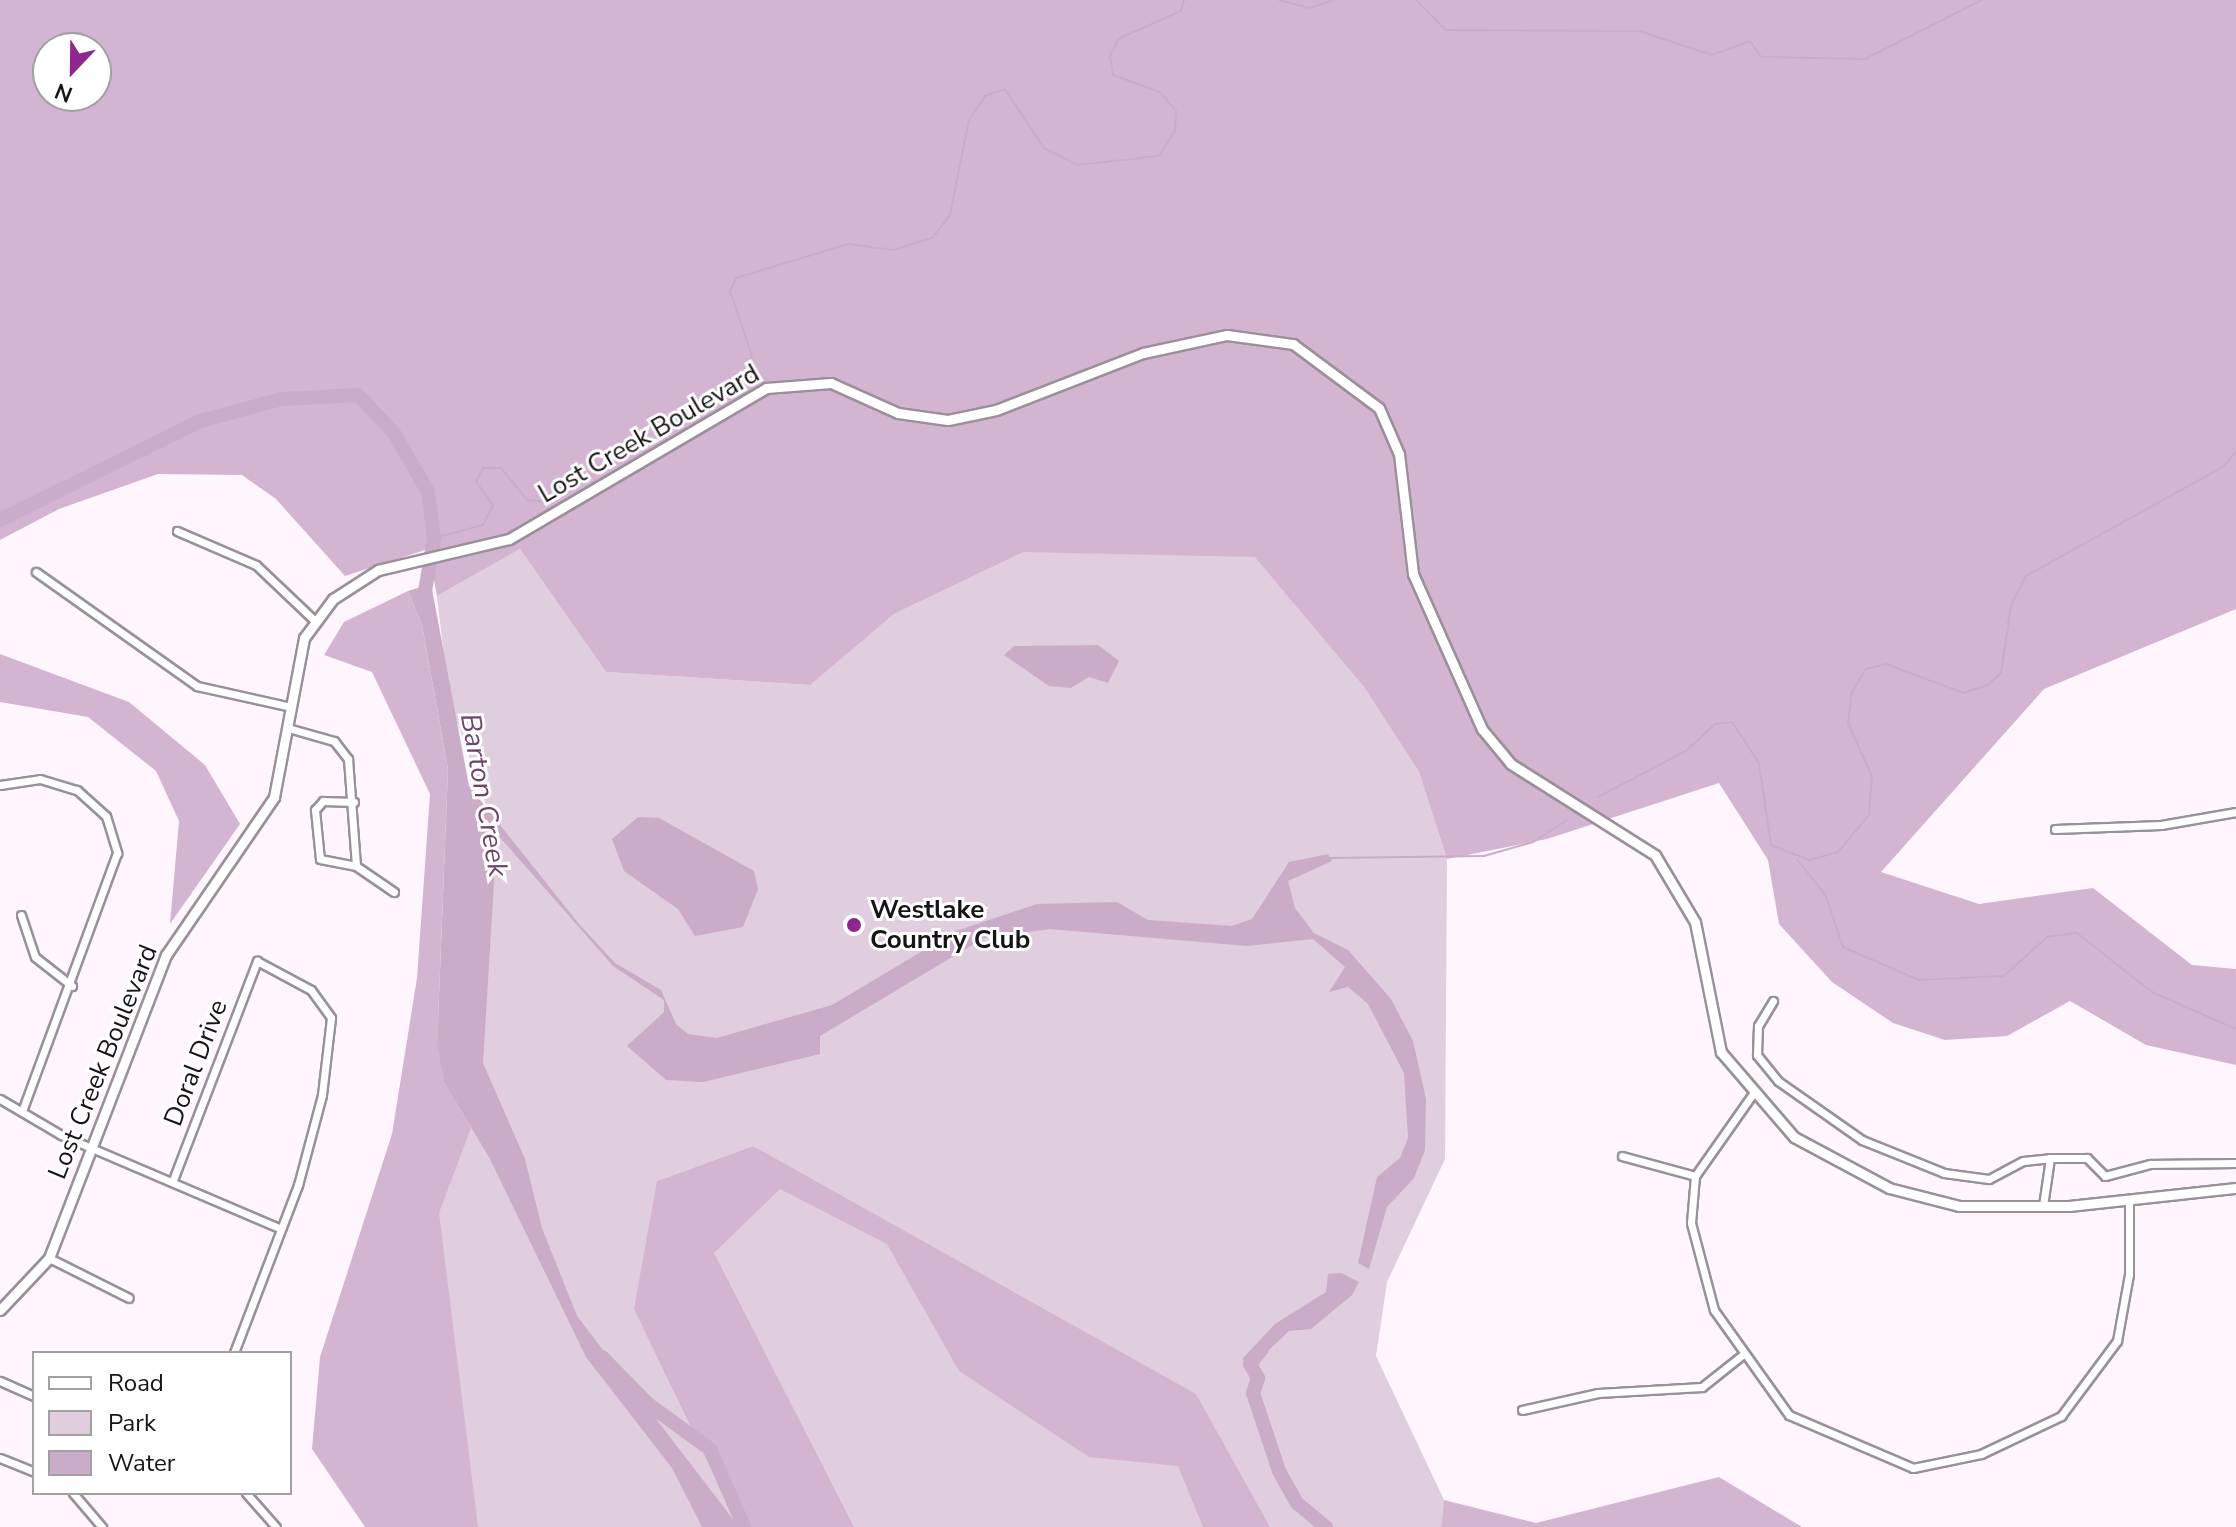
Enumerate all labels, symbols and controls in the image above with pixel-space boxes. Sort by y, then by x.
north arrow [32,32,112,112]
text: N [51,75,77,109]
street label: Lost Creek Boulevard [533,358,765,510]
water label: Barton Creek [453,711,515,879]
place label: Westlake Country Club [870,894,1030,956]
marker: Westlake Country Club [845,916,863,934]
street label: Lost Creek Boulevard [42,940,164,1184]
street label: Doral Drive [158,995,234,1131]
legend [32,1351,292,1495]
text: Road [108,1367,164,1399]
text: Park [108,1407,156,1439]
text: Water [108,1447,175,1479]

